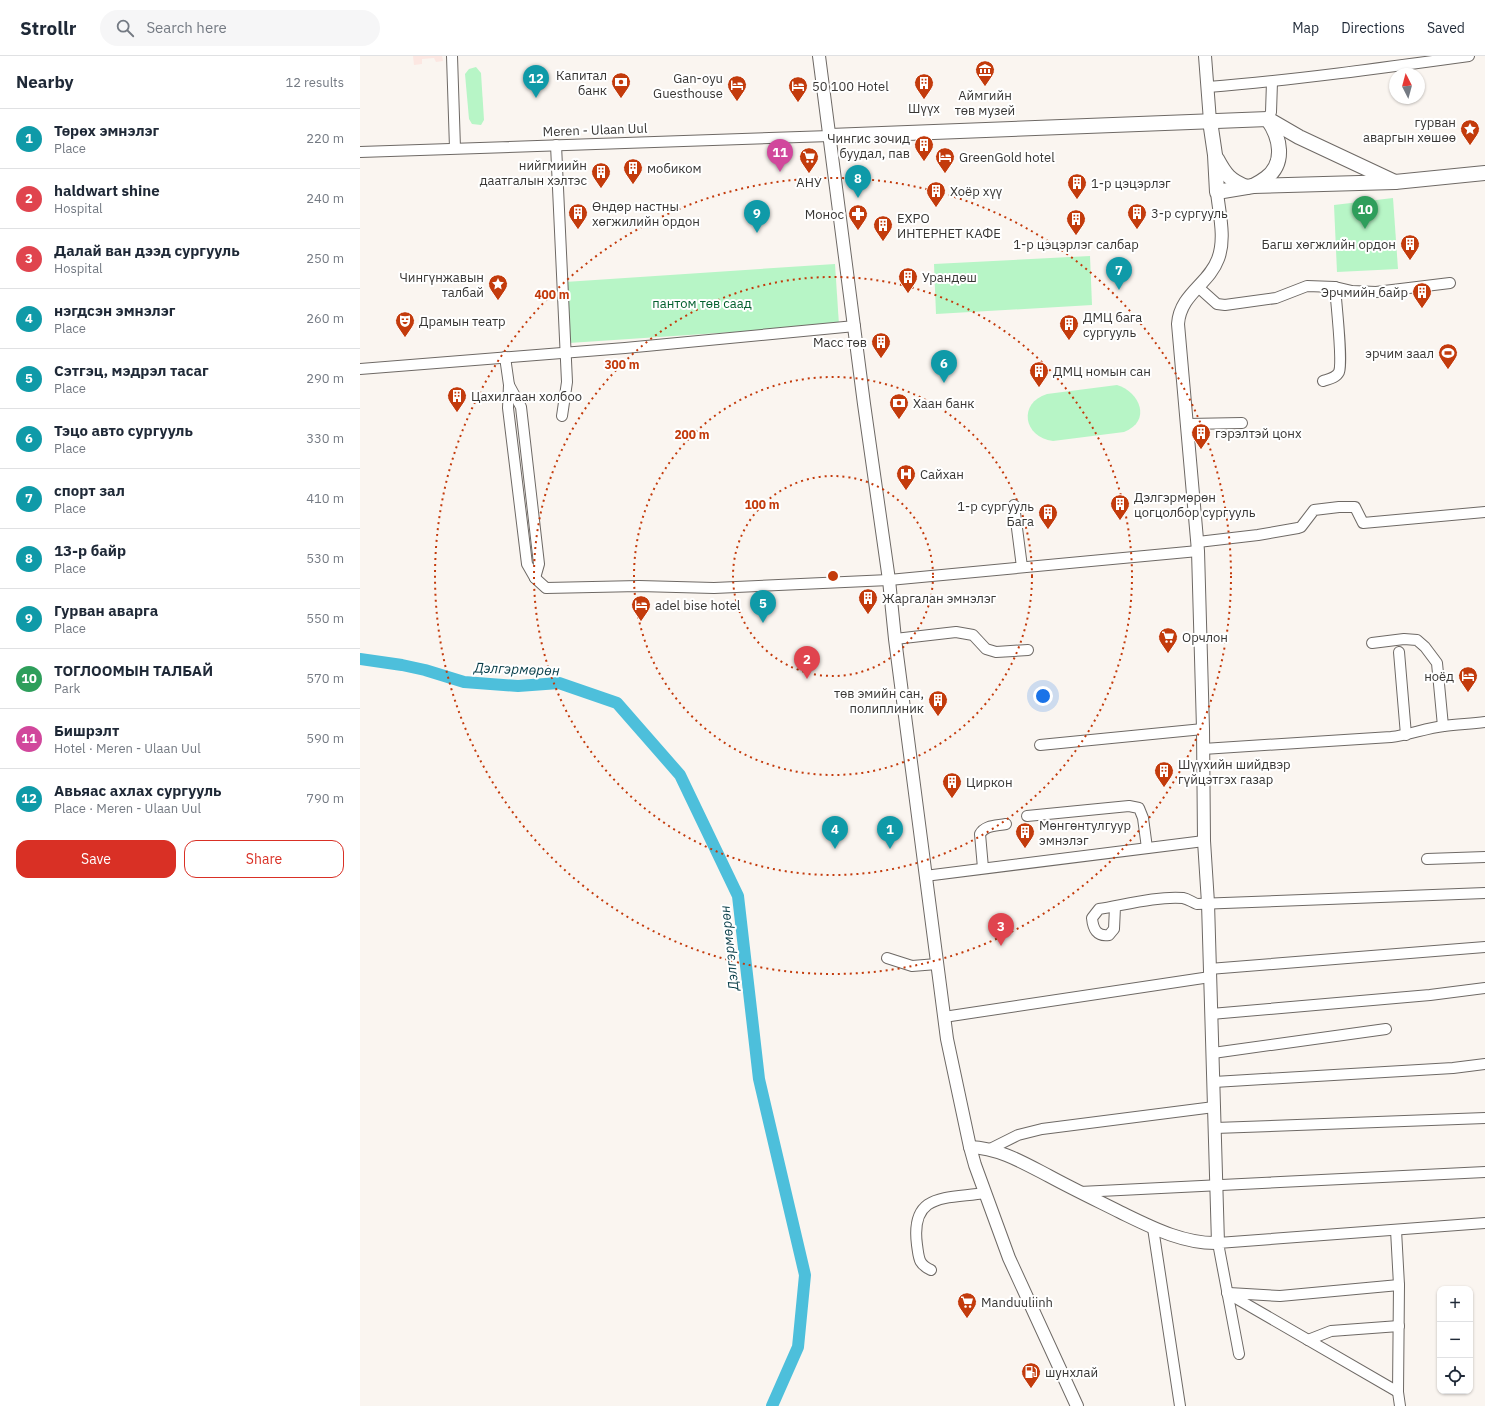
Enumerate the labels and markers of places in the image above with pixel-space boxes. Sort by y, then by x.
museum icon: Аймгийн төв музей [974,59,996,87]
pin: 12 [523,65,549,98]
place label: Капитал банк [556,67,607,99]
place label: Gan-oyu Guesthouse [653,70,723,102]
bank icon: Капитал банк [610,71,632,99]
building icon: Шүүх [913,72,935,100]
hotel icon: Gan-oyu Guesthouse [726,74,748,102]
hotel icon: 50 100 Hotel [787,75,809,103]
place label: 50 100 Hotel [812,78,889,95]
place label: Аймгийн төв музей [955,87,1015,119]
place label: Шүүх [908,100,940,117]
place label: гурван аваргын хөшөө [1363,114,1456,146]
place icon: гурван аваргын хөшөө [1459,118,1481,146]
place label: Чингис зочид буудал, пав [827,130,910,162]
building icon: Чингис зочид буудал, пав [913,134,935,162]
pin: 11 [767,139,793,172]
supermarket icon: АНУ [798,146,820,174]
hotel icon: GreenGold hotel [934,146,956,174]
place label: GreenGold hotel [959,149,1055,166]
place label: нийгмиийн даатгалын хэлтэс [480,157,587,189]
building icon: мобиком [622,157,644,185]
place label: мобиком [647,160,702,177]
building icon: нийгмиийн даатгалын хэлтэс [590,161,612,189]
pin: 8 [845,165,871,198]
building icon: 1-р цэцэрлэг [1066,172,1088,200]
place label: АНУ [796,174,822,191]
place label: 1-р цэцэрлэг [1091,175,1171,192]
building icon: Хоёр хүү [925,180,947,208]
place label: Хоёр хүү [950,183,1003,200]
pin: 10 [1352,196,1378,229]
place label: Өндөр настны хөгжилийн ордон [592,198,700,230]
pin: 9 [744,200,770,233]
building icon: Өндөр настны хөгжилийн ордон [567,202,589,230]
building icon: 3-р сургууль [1126,202,1148,230]
pharmacy icon: Монос [847,203,869,231]
place label: 3-р сургууль [1151,205,1228,222]
place label: Монос [805,206,844,223]
building icon: 1-р цэцэрлэг салбар [1065,208,1087,236]
place label: EXPO ИНТЕРНЕТ КАФЕ [897,210,1001,242]
building icon: EXPO ИНТЕРНЕТ КАФЕ [872,214,894,242]
building icon: Багш хөгжлийн ордон [1399,233,1421,261]
place label: 1-р цэцэрлэг салбар [1013,236,1139,253]
place label: Багш хөгжлийн ордон [1261,236,1396,253]
pin: 7 [1106,257,1132,290]
building icon: Урандөш [897,266,919,294]
place label: Чингүнжавын талбай [399,269,484,301]
place label: Урандөш [922,269,977,286]
place icon: Чингүнжавын талбай [487,273,509,301]
building icon: Эрчмийн байр [1411,281,1433,309]
place label: Эрчмийн байр [1321,284,1408,301]
place label: ДМЦ бага сургууль [1083,309,1142,341]
theatre icon: Драмын театр [394,310,416,338]
place label: Драмын театр [419,313,506,330]
building icon: ДМЦ бага сургууль [1058,313,1080,341]
building icon: Масс төв [870,331,892,359]
place label: Масс төв [813,334,867,351]
sports icon: эрчим заал [1437,342,1459,370]
place label: эрчим заал [1365,345,1434,362]
pin: 6 [931,350,957,383]
building icon: ДМЦ номын сан [1028,360,1050,388]
place label: ДМЦ номын сан [1053,363,1151,380]
building icon: Цахилгаан холбоо [446,385,468,413]
place label: Цахилгаан холбоо [471,388,582,405]
bank icon: Хаан банк [888,392,910,420]
place label: Хаан банк [913,395,975,412]
building icon: гэрэлтэй цонх [1190,422,1212,450]
place label: гэрэлтэй цонх [1215,425,1302,442]
hospital icon: Сайхан [895,463,917,491]
place label: Сайхан [920,466,964,483]
place label: Дэлгэрмөрөн цогцолбор сургууль [1134,489,1256,521]
building icon: Дэлгэрмөрөн цогцолбор сургууль [1109,493,1131,521]
place label: 1-р сургууль Бага [957,498,1034,530]
building icon: 1-р сургууль Бага [1037,502,1059,530]
centre of rings [826,569,840,583]
building icon: Жаргалан эмнэлэг [857,587,879,615]
pin: 5 [750,590,776,623]
place label: Жаргалан эмнэлэг [882,590,997,607]
hotel icon: adel bise hotel [630,594,652,622]
place label: adel bise hotel [655,597,741,614]
supermarket icon: Орчлон [1157,626,1179,654]
place label: Орчлон [1182,629,1228,646]
pin: 2 [794,646,820,679]
hotel icon: ноёд [1457,665,1479,693]
place label: ноёд [1424,668,1454,685]
place label: төв эмийн сан, полиплиник [834,685,924,717]
building icon: төв эмийн сан, полиплиник [927,689,949,717]
place label: Шүүхийн шийдвэр гүйцэтгэх газар [1178,756,1291,788]
building icon: Шүүхийн шийдвэр гүйцэтгэх газар [1153,760,1175,788]
building icon: Циркон [941,771,963,799]
place label: Циркон [966,774,1013,791]
pin: 4 [822,816,848,849]
pin: 1 [877,816,903,849]
place label: Мөнгөнтулгуур эмнэлэг [1039,817,1131,849]
building icon: Мөнгөнтулгуур эмнэлэг [1014,821,1036,849]
pin: 3 [988,913,1014,946]
supermarket icon: Manduuliinh [956,1291,978,1319]
place label: Manduuliinh [981,1294,1053,1311]
fuel station icon: шунхлай [1020,1361,1042,1389]
place label: шунхлай [1045,1364,1098,1381]

